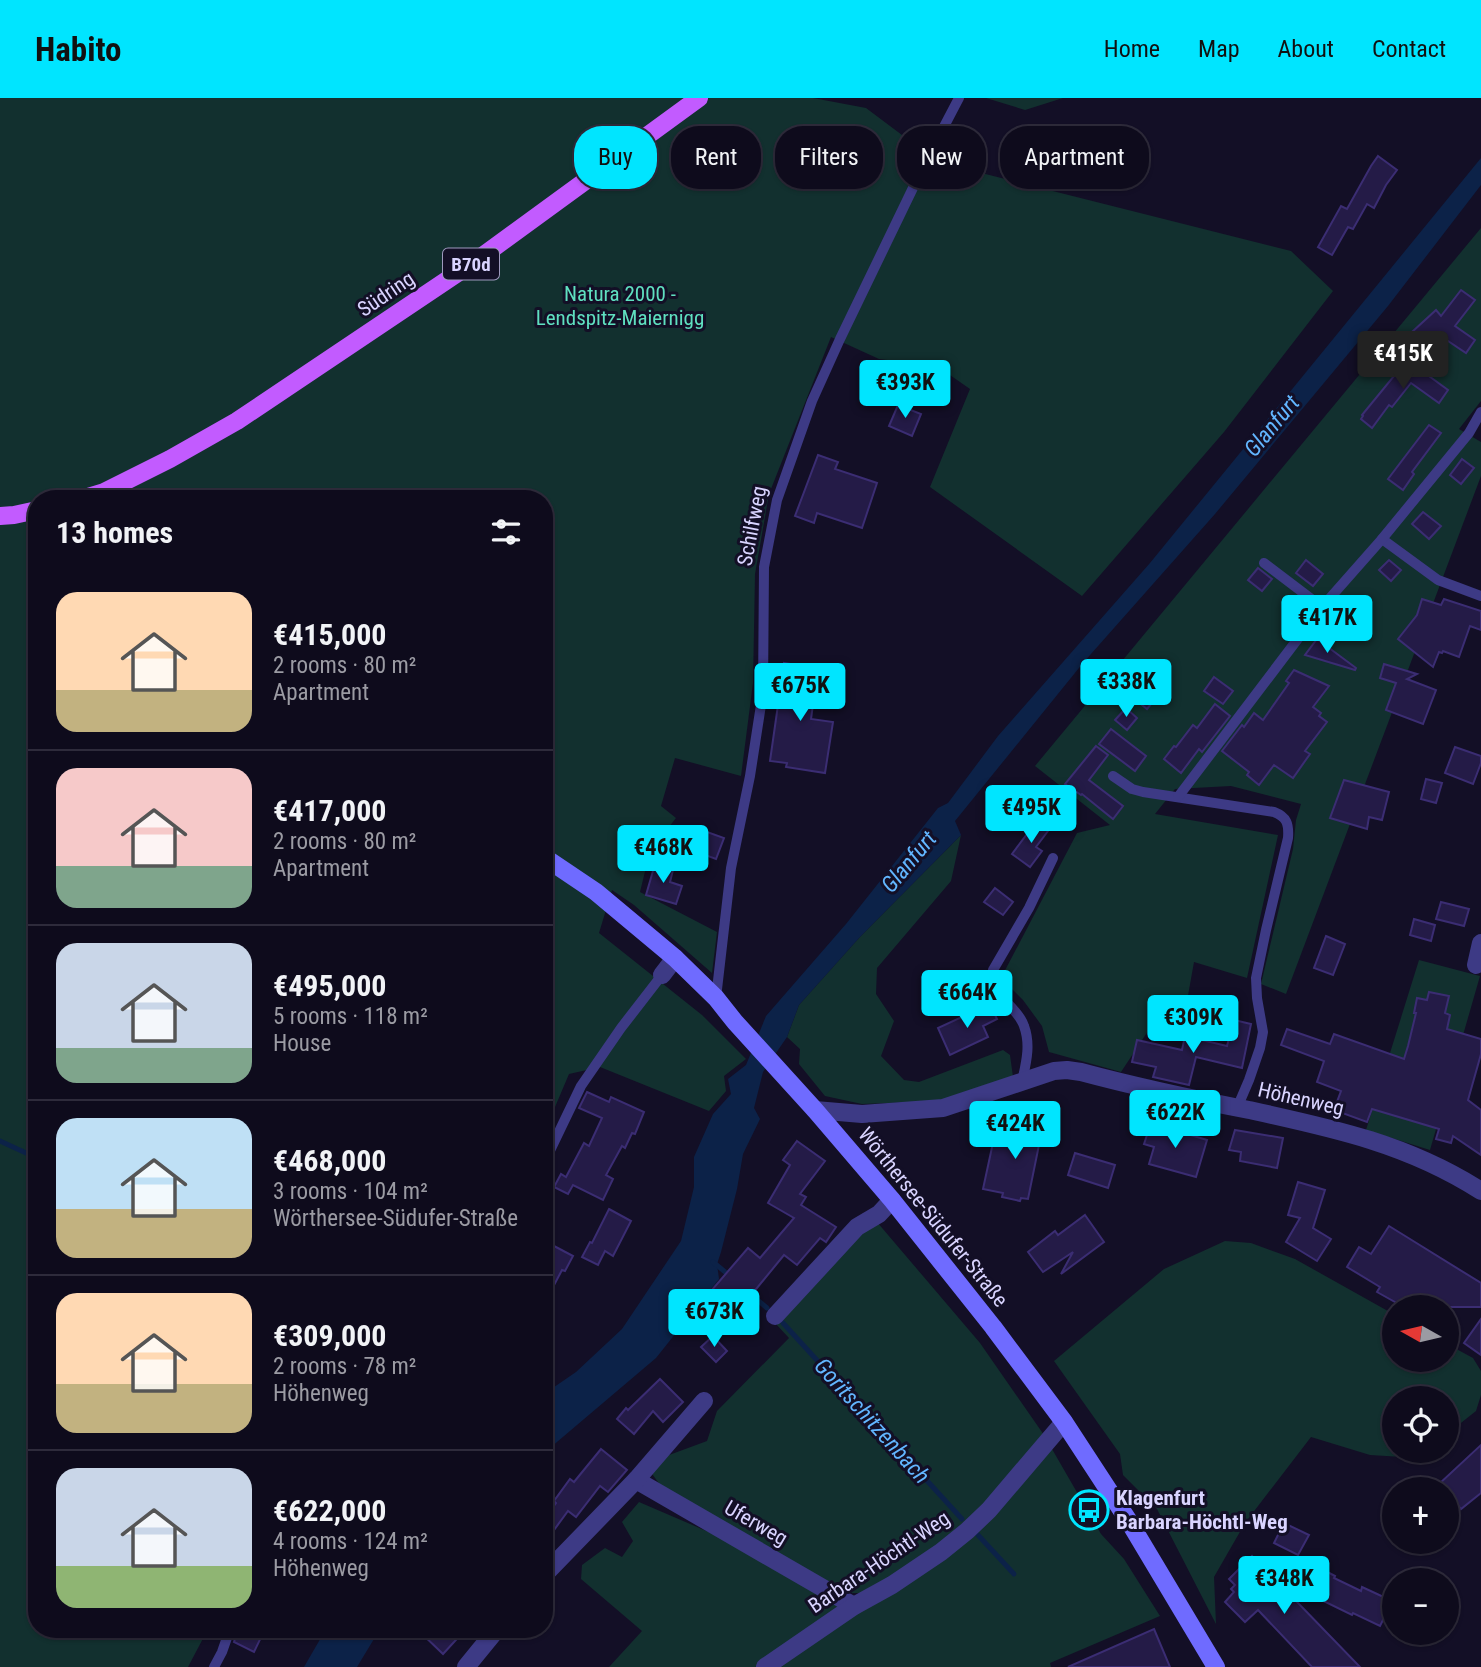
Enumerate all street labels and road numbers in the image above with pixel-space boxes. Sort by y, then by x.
road number: B70d [443,248,499,280]
street label: Südring [353,266,419,322]
street label: Schilfweg [733,484,771,568]
street label: Höhenweg [1256,1077,1346,1121]
street label: Wörthersee-Südufer-Straße [853,1123,1013,1312]
street label: Uferweg [720,1495,792,1551]
street label: Barbara-Höchtl-Weg [804,1506,954,1618]

